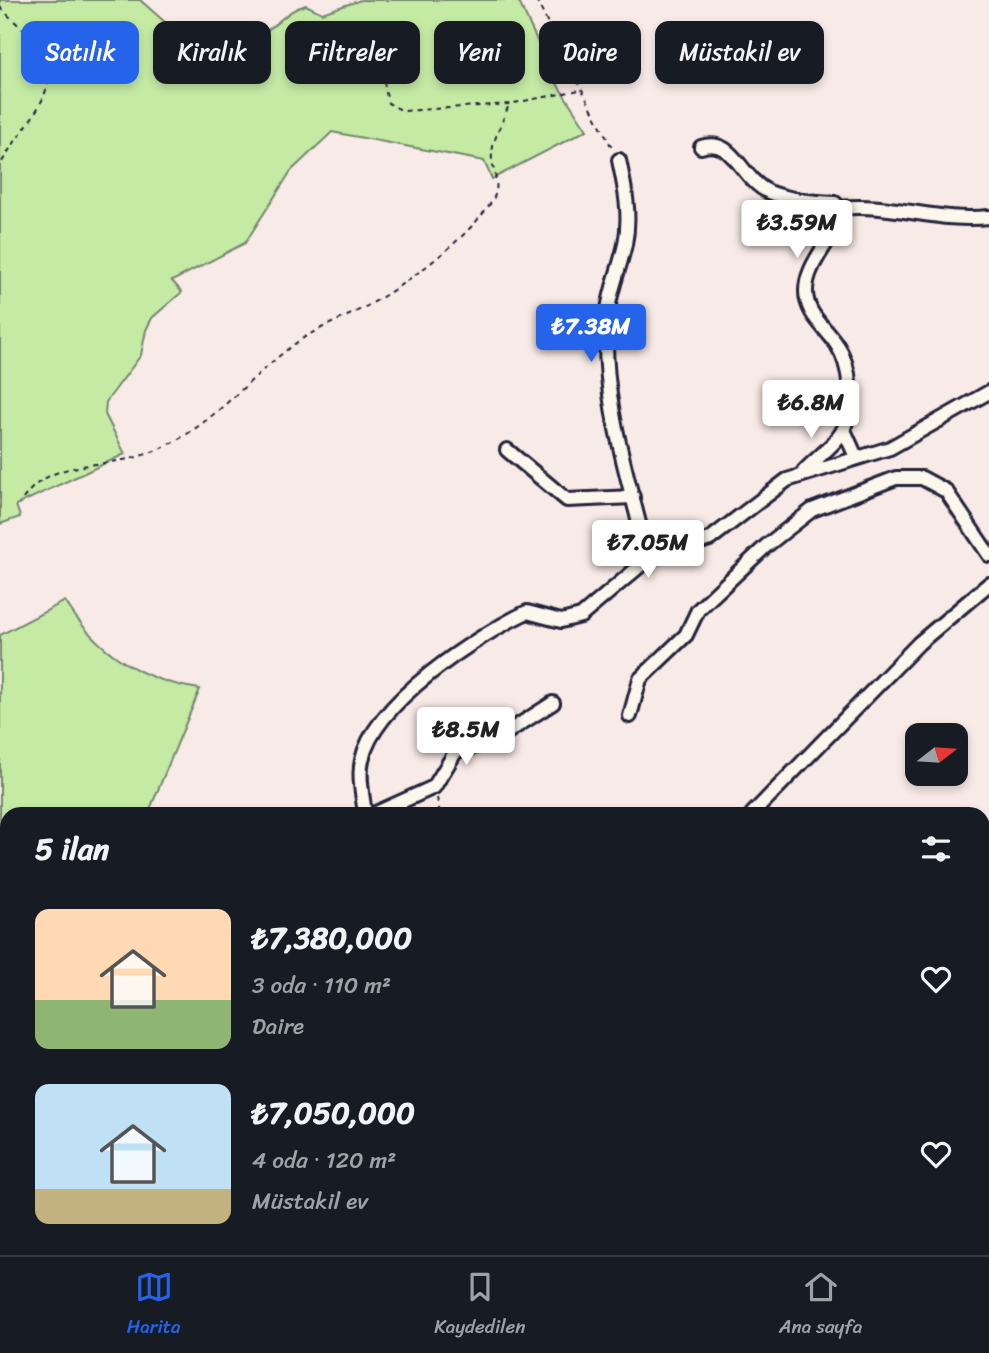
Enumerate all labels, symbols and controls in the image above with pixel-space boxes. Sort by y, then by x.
chip: Satılık [21,21,139,84]
chip: Kiralık [153,21,271,84]
chip: Filtreler [285,21,420,84]
chip: Yeni [434,21,525,84]
chip: Daire [539,21,641,84]
chip: Müstakil ev [655,21,824,84]
pin: ₺3.59M [740,201,854,260]
text: ₺3.59M [757,202,837,243]
pin: ₺7.38M [534,304,648,364]
text: ₺7.38M [552,306,630,347]
pin: ₺6.8M [762,380,860,440]
text: ₺6.8M [778,382,844,423]
pin: ₺7.05M [591,520,705,580]
text: ₺7.05M [608,522,688,563]
pin: ₺8.5M [417,708,515,767]
text: ₺8.5M [433,709,499,750]
north arrow [905,723,968,786]
map controls [905,723,968,786]
text: 5 ilan [35,822,109,876]
icon: filters [917,830,955,868]
text: ₺7,380,000 [252,911,412,965]
icon: home [91,937,175,1021]
icon: heart [917,960,955,998]
text: 3 oda · 110 m² [252,965,391,1006]
text: Daire [252,1006,304,1047]
text: ₺7,050,000 [252,1086,415,1140]
icon: home [91,1112,175,1196]
icon: heart [917,1135,955,1173]
text: 4 oda · 120 m² [252,1140,396,1181]
text: Müstakil ev [252,1181,368,1222]
tab: Harita [127,1268,181,1343]
tab: Kaydedilen [434,1268,526,1343]
tab: Ana sayfa [779,1268,862,1343]

